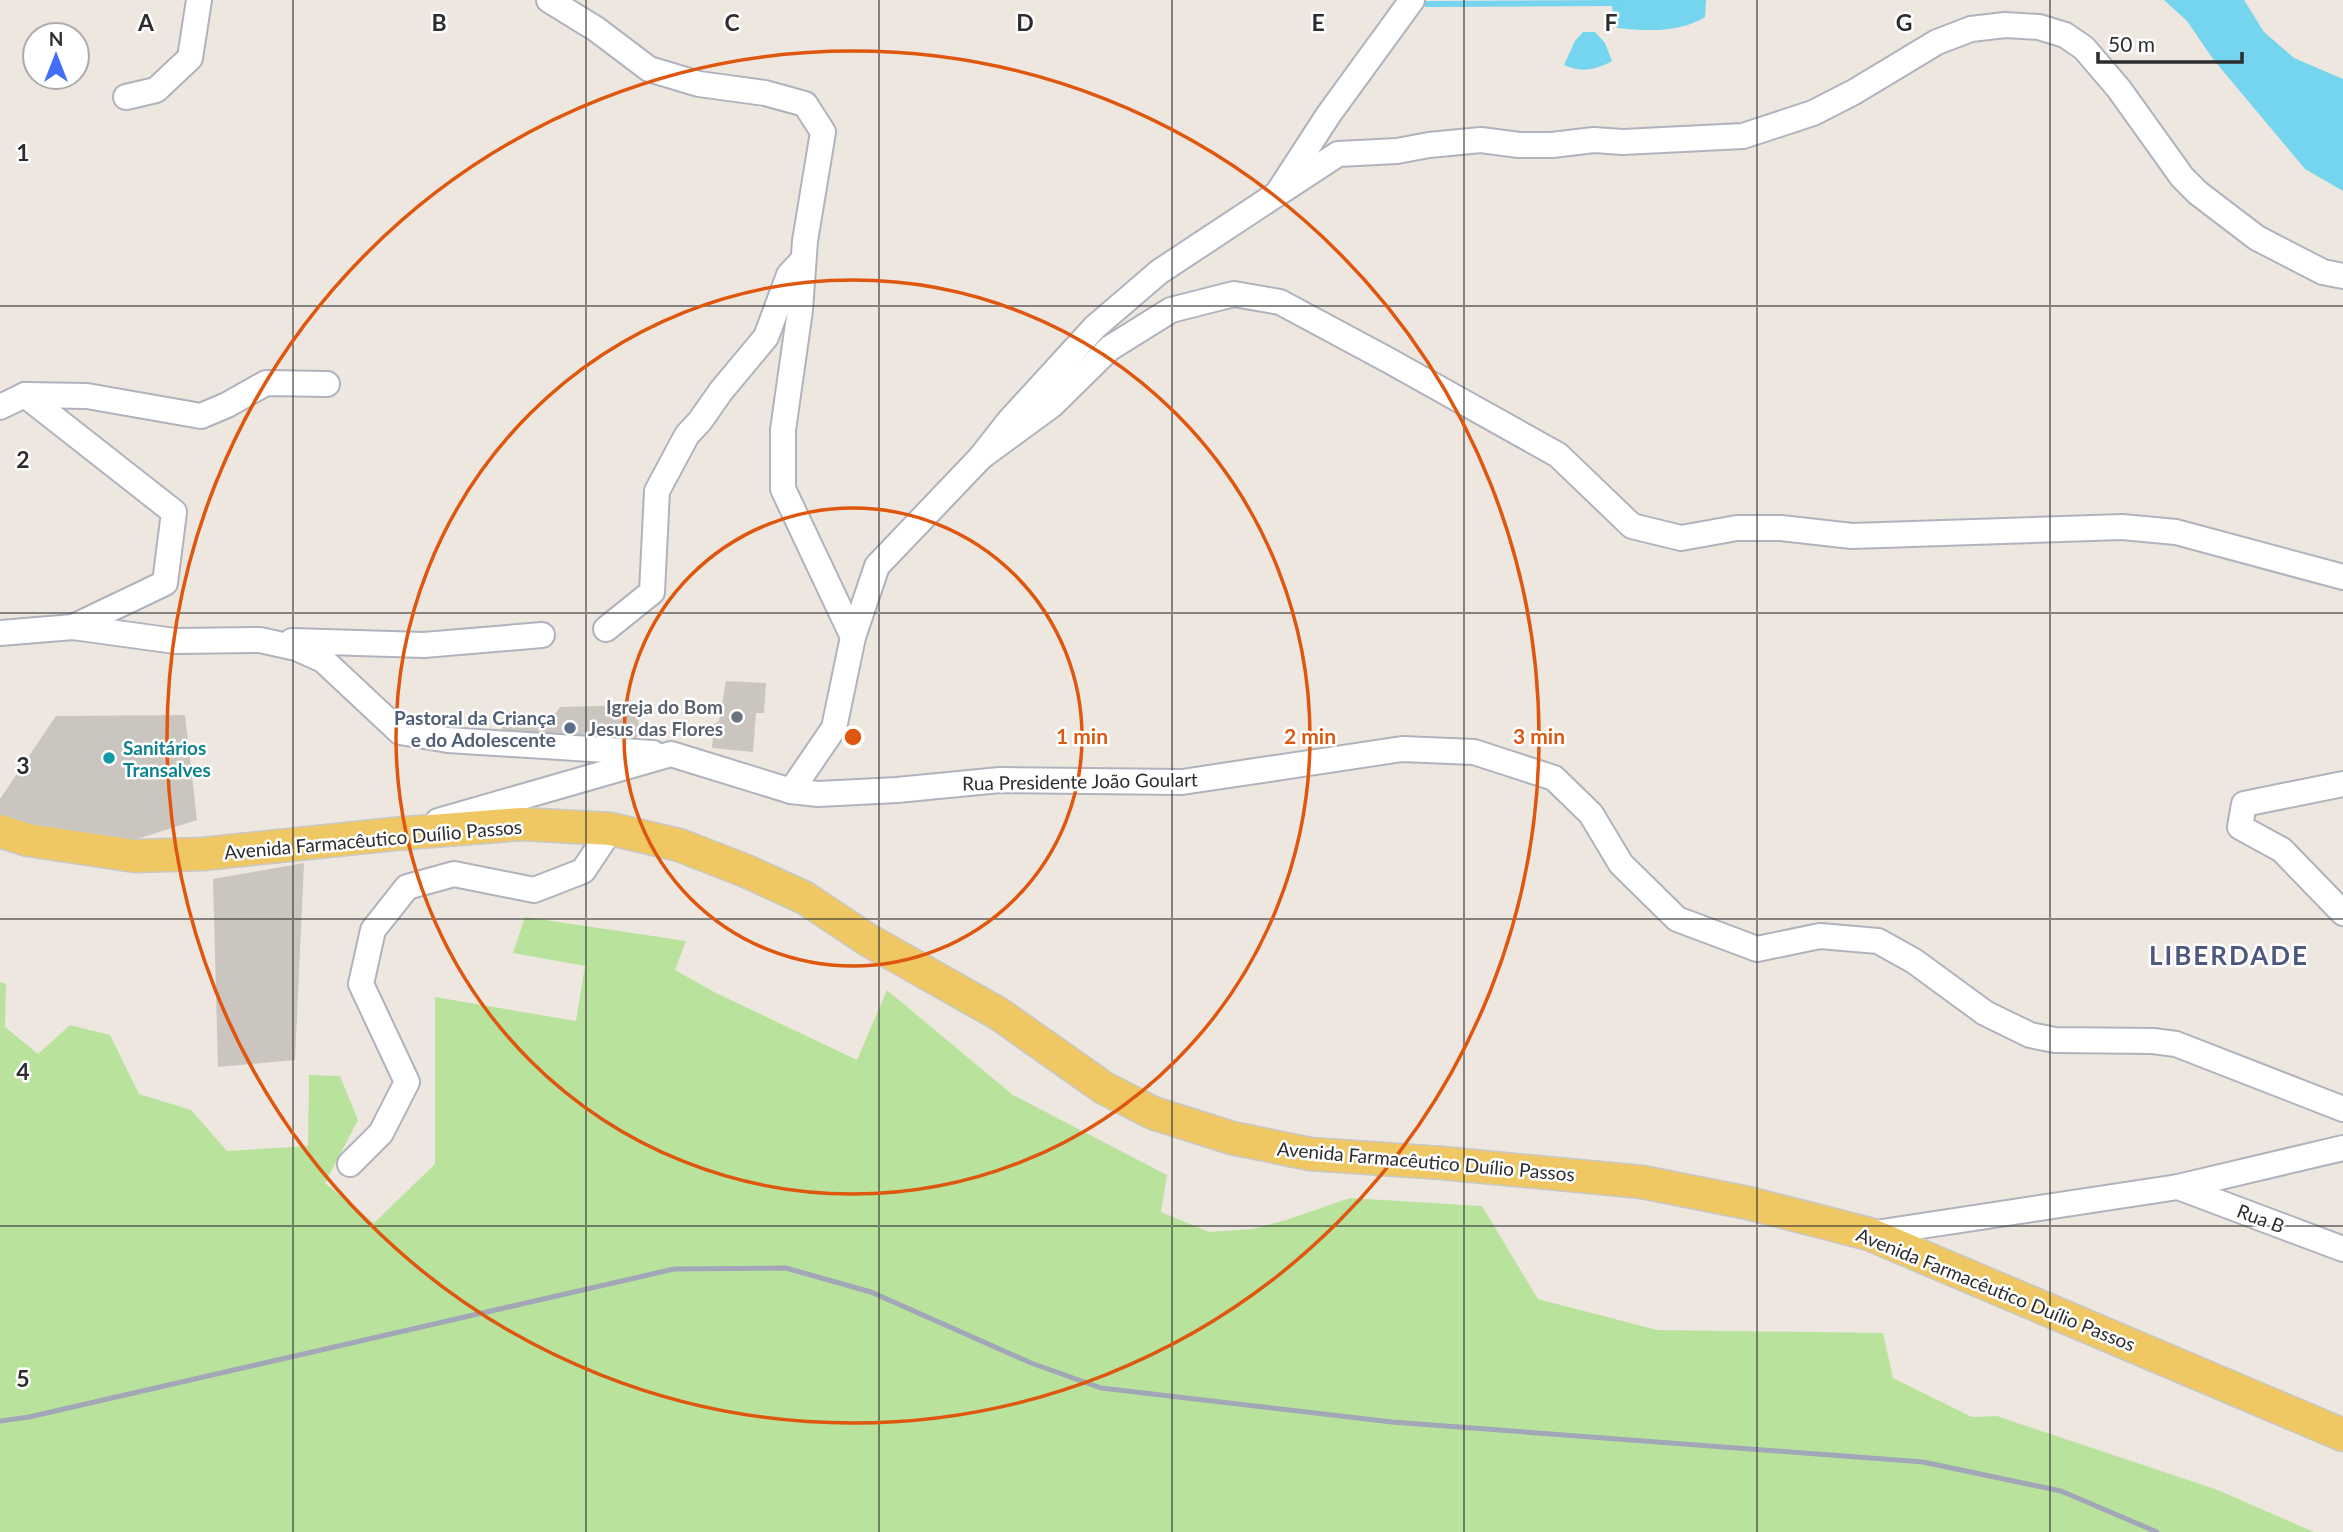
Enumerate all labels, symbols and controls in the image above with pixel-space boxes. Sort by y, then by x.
text: A [137,8,155,36]
text: B [431,8,447,36]
text: C [724,8,740,36]
text: D [1016,8,1034,36]
text: E [1311,8,1325,36]
text: F [1604,8,1618,36]
text: G [1896,8,1912,36]
north arrow [21,21,91,91]
scale bar [2098,21,2242,65]
text: N [49,27,63,50]
text: 50 m [2108,31,2155,56]
text: 1 [16,138,30,166]
text: 2 [16,445,30,473]
place label: Igreja do Bom Jesus das Flores [588,695,723,740]
place label: Pastoral da Criança e do Adolescente [394,706,556,751]
marker: Igreja do Bom Jesus das Flores [729,709,745,725]
marker: Pastoral da Criança e do Adolescente [562,720,578,736]
text: 1 min [1056,723,1108,748]
text: 2 min [1284,723,1336,748]
text: 3 min [1513,723,1565,748]
centre of rings [841,725,865,749]
place label: Sanitários Transalves [123,736,211,781]
marker: Sanitários Transalves [101,750,117,766]
text: 3 [16,751,30,779]
street label: Rua Presidente João Goulart [962,767,1198,795]
street label: Avenida Farmacêutico Duílio Passos [223,815,523,863]
district label: LIBERDADE [2149,939,2309,971]
text: 4 [16,1057,30,1085]
street label: Avenida Farmacêutico Duílio Passos [1276,1137,1576,1185]
street label: Rua B [2234,1199,2288,1237]
street label: Avenida Farmacêutico Duílio Passos [1853,1222,2139,1356]
text: 5 [16,1364,30,1392]

